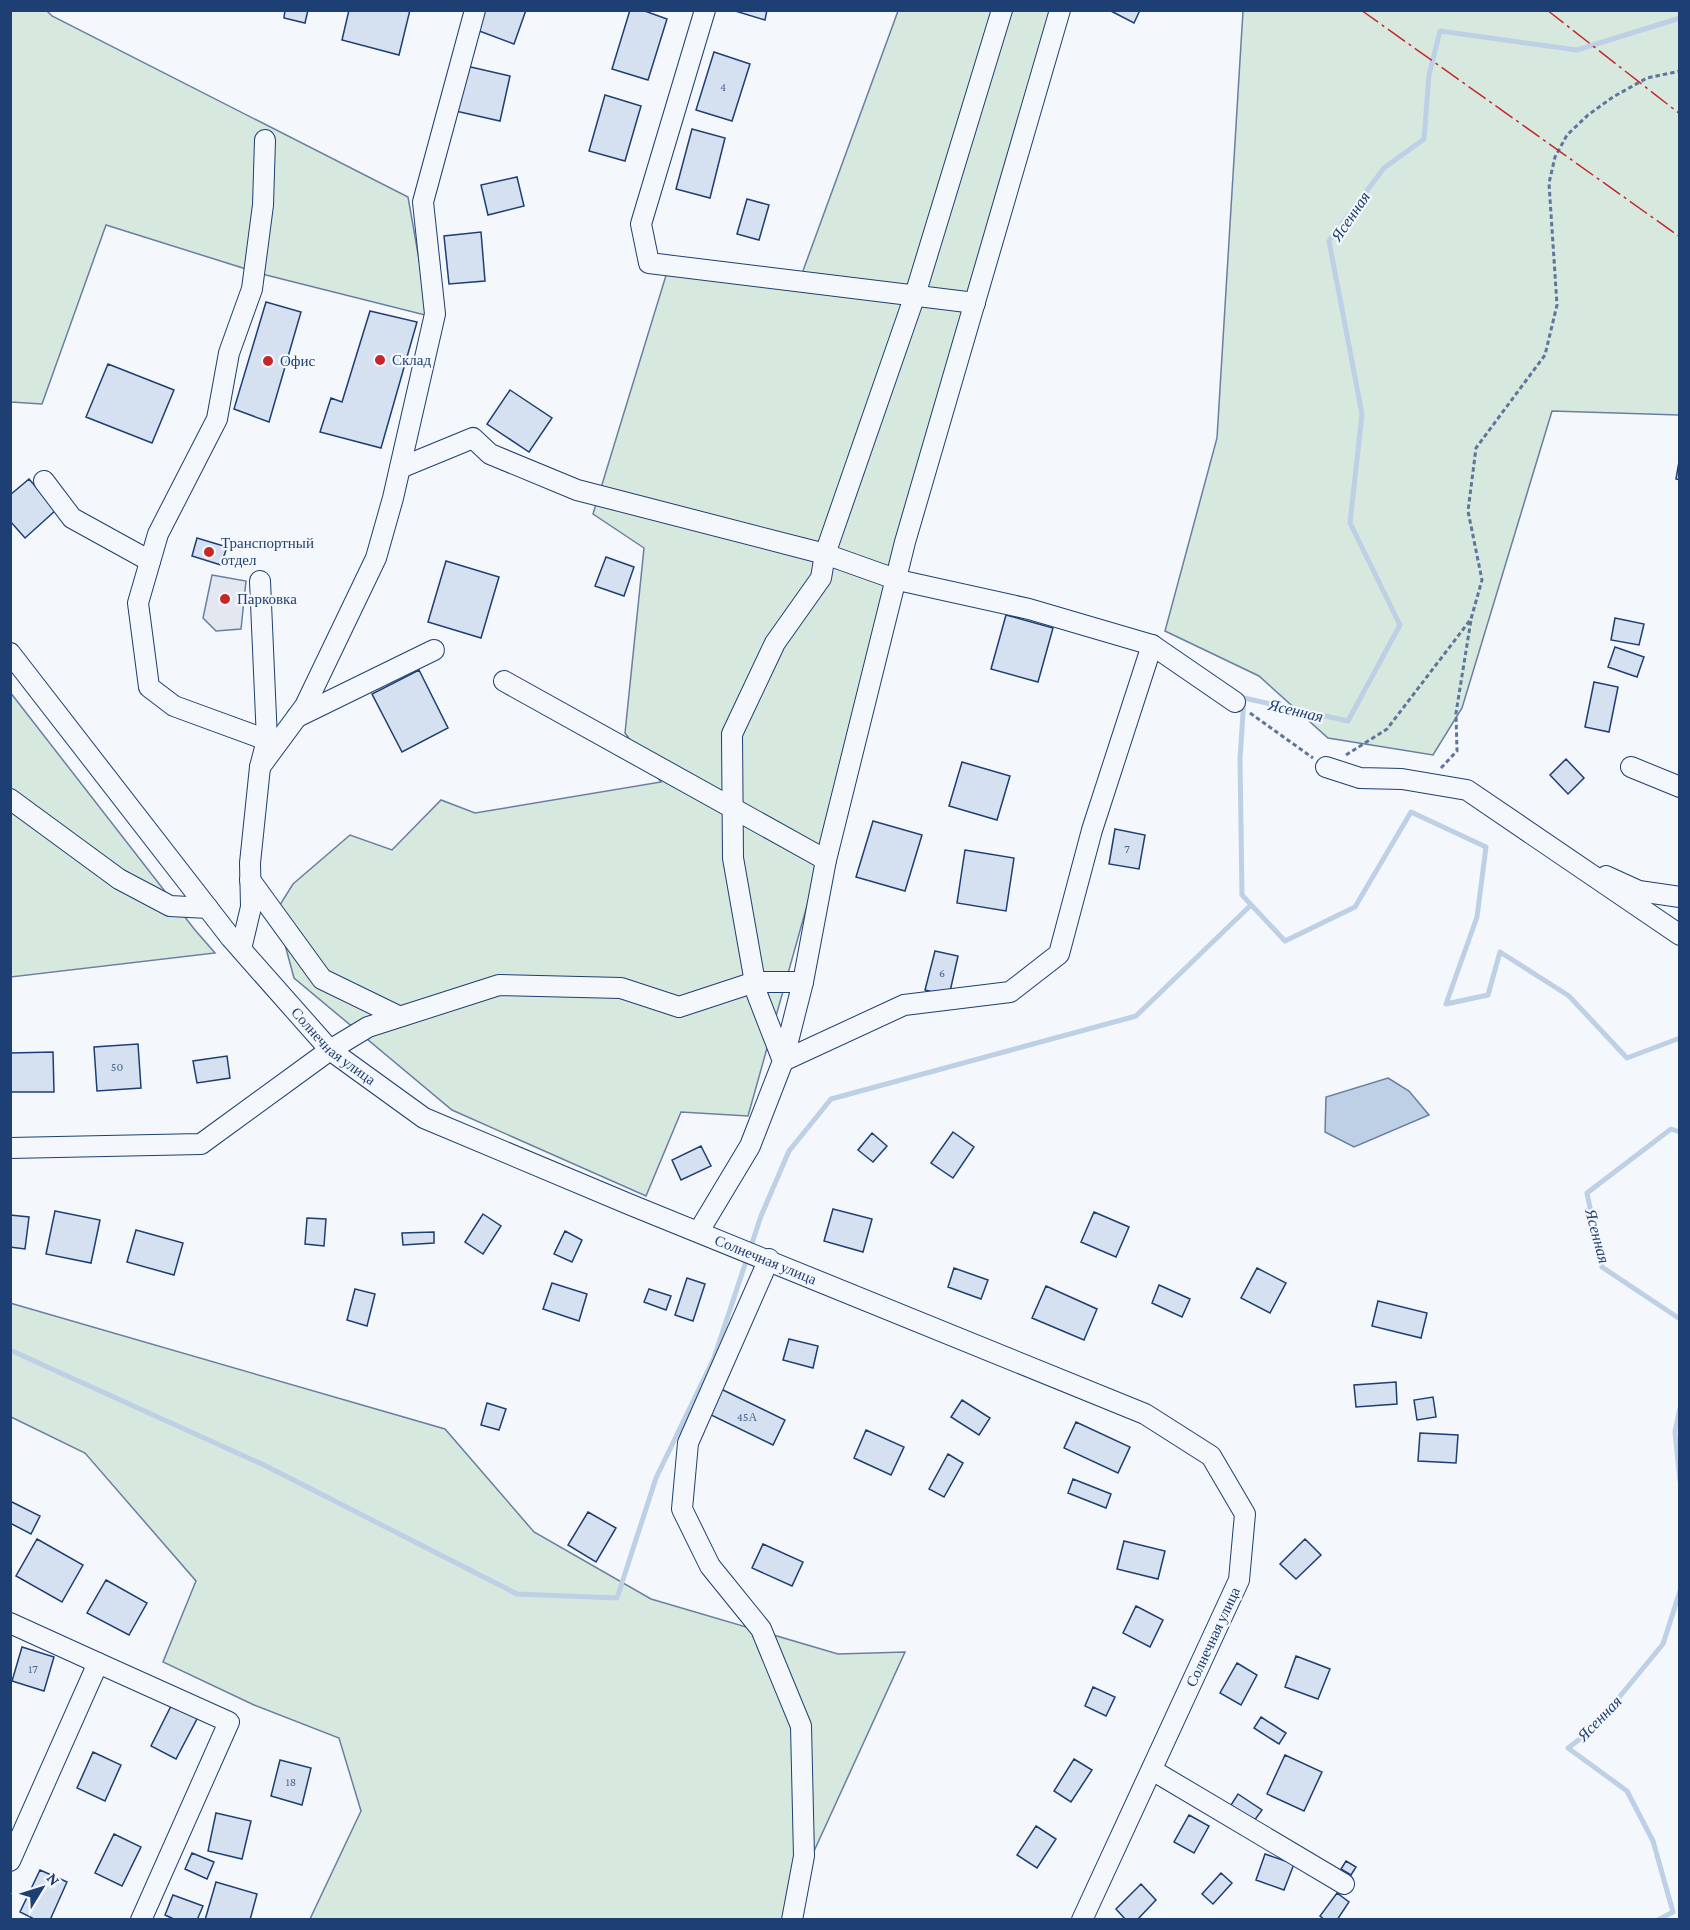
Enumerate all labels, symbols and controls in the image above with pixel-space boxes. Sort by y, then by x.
house number: 4 [720,80,726,94]
water label: Ясенная [1327,188,1373,245]
place label: Склад [392,352,431,368]
place label: Офис [280,353,316,369]
marker: Склад [373,353,387,367]
marker: Офис [261,354,275,368]
place label: Транспортный отдел [221,535,314,568]
marker: Транспортный отдел [202,545,216,559]
place label: Парковка [237,591,297,607]
marker: Парковка [218,592,232,606]
water label: Ясенная [1266,696,1325,725]
house number: 7 [1124,842,1130,856]
house number: 6 [939,966,945,980]
street label: Солнечная улица [288,1004,379,1088]
house number: 50 [111,1060,123,1074]
water label: Ясенная [1582,1206,1613,1265]
street label: Солнечная улица [712,1232,819,1288]
house number: 45А [737,1410,758,1424]
street label: Солнечная улица [1183,1584,1243,1689]
house number: 17 [28,1662,38,1676]
water label: Ясенная [1573,1692,1625,1745]
house number: 18 [286,1775,296,1789]
north arrow [12,1858,72,1918]
text: N [43,1870,64,1889]

